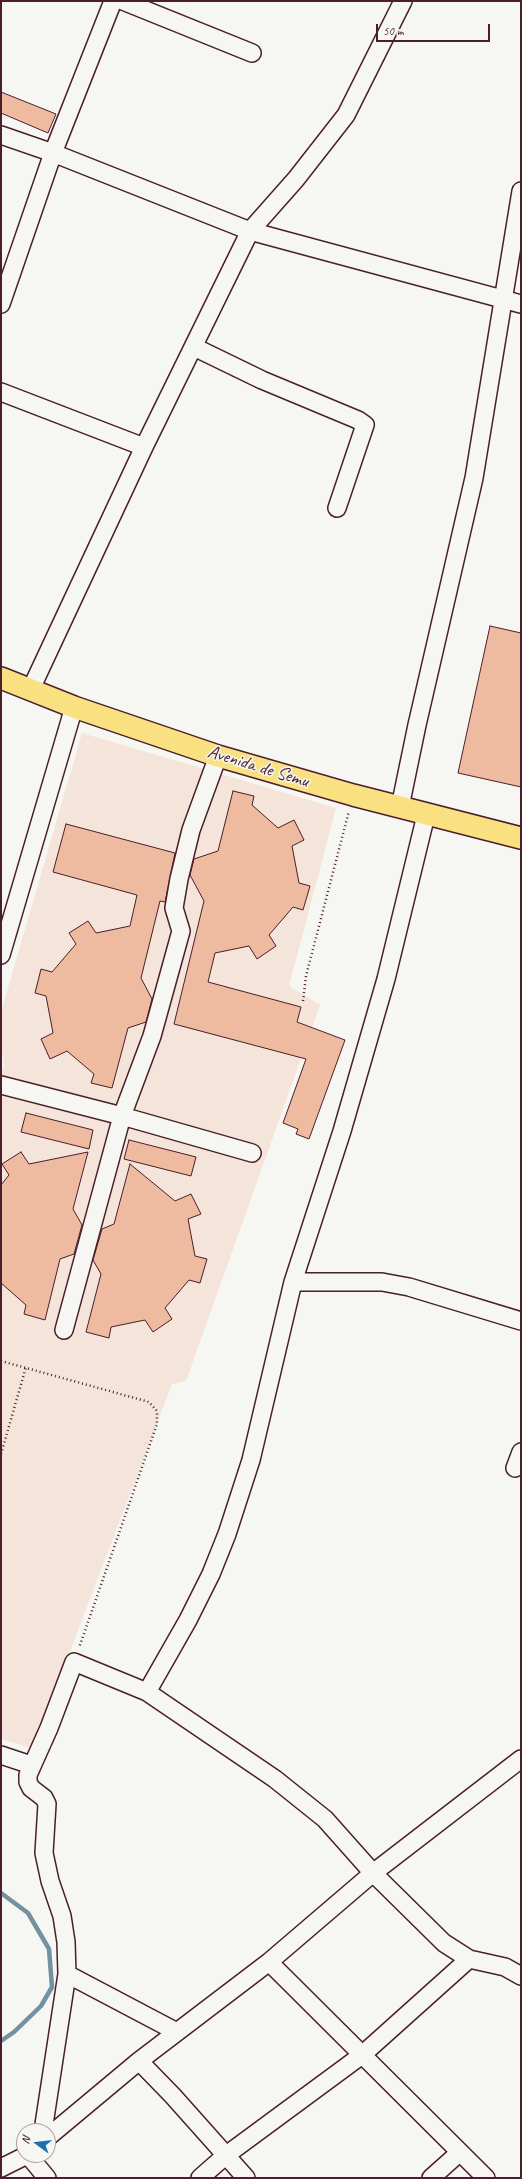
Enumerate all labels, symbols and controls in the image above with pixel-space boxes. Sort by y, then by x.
scale bar [378,16,492,42]
text: 50 m [383,23,403,39]
street label: Avenida de Semu [205,741,311,793]
north arrow [16,2123,56,2163]
text: N [18,2135,33,2145]

